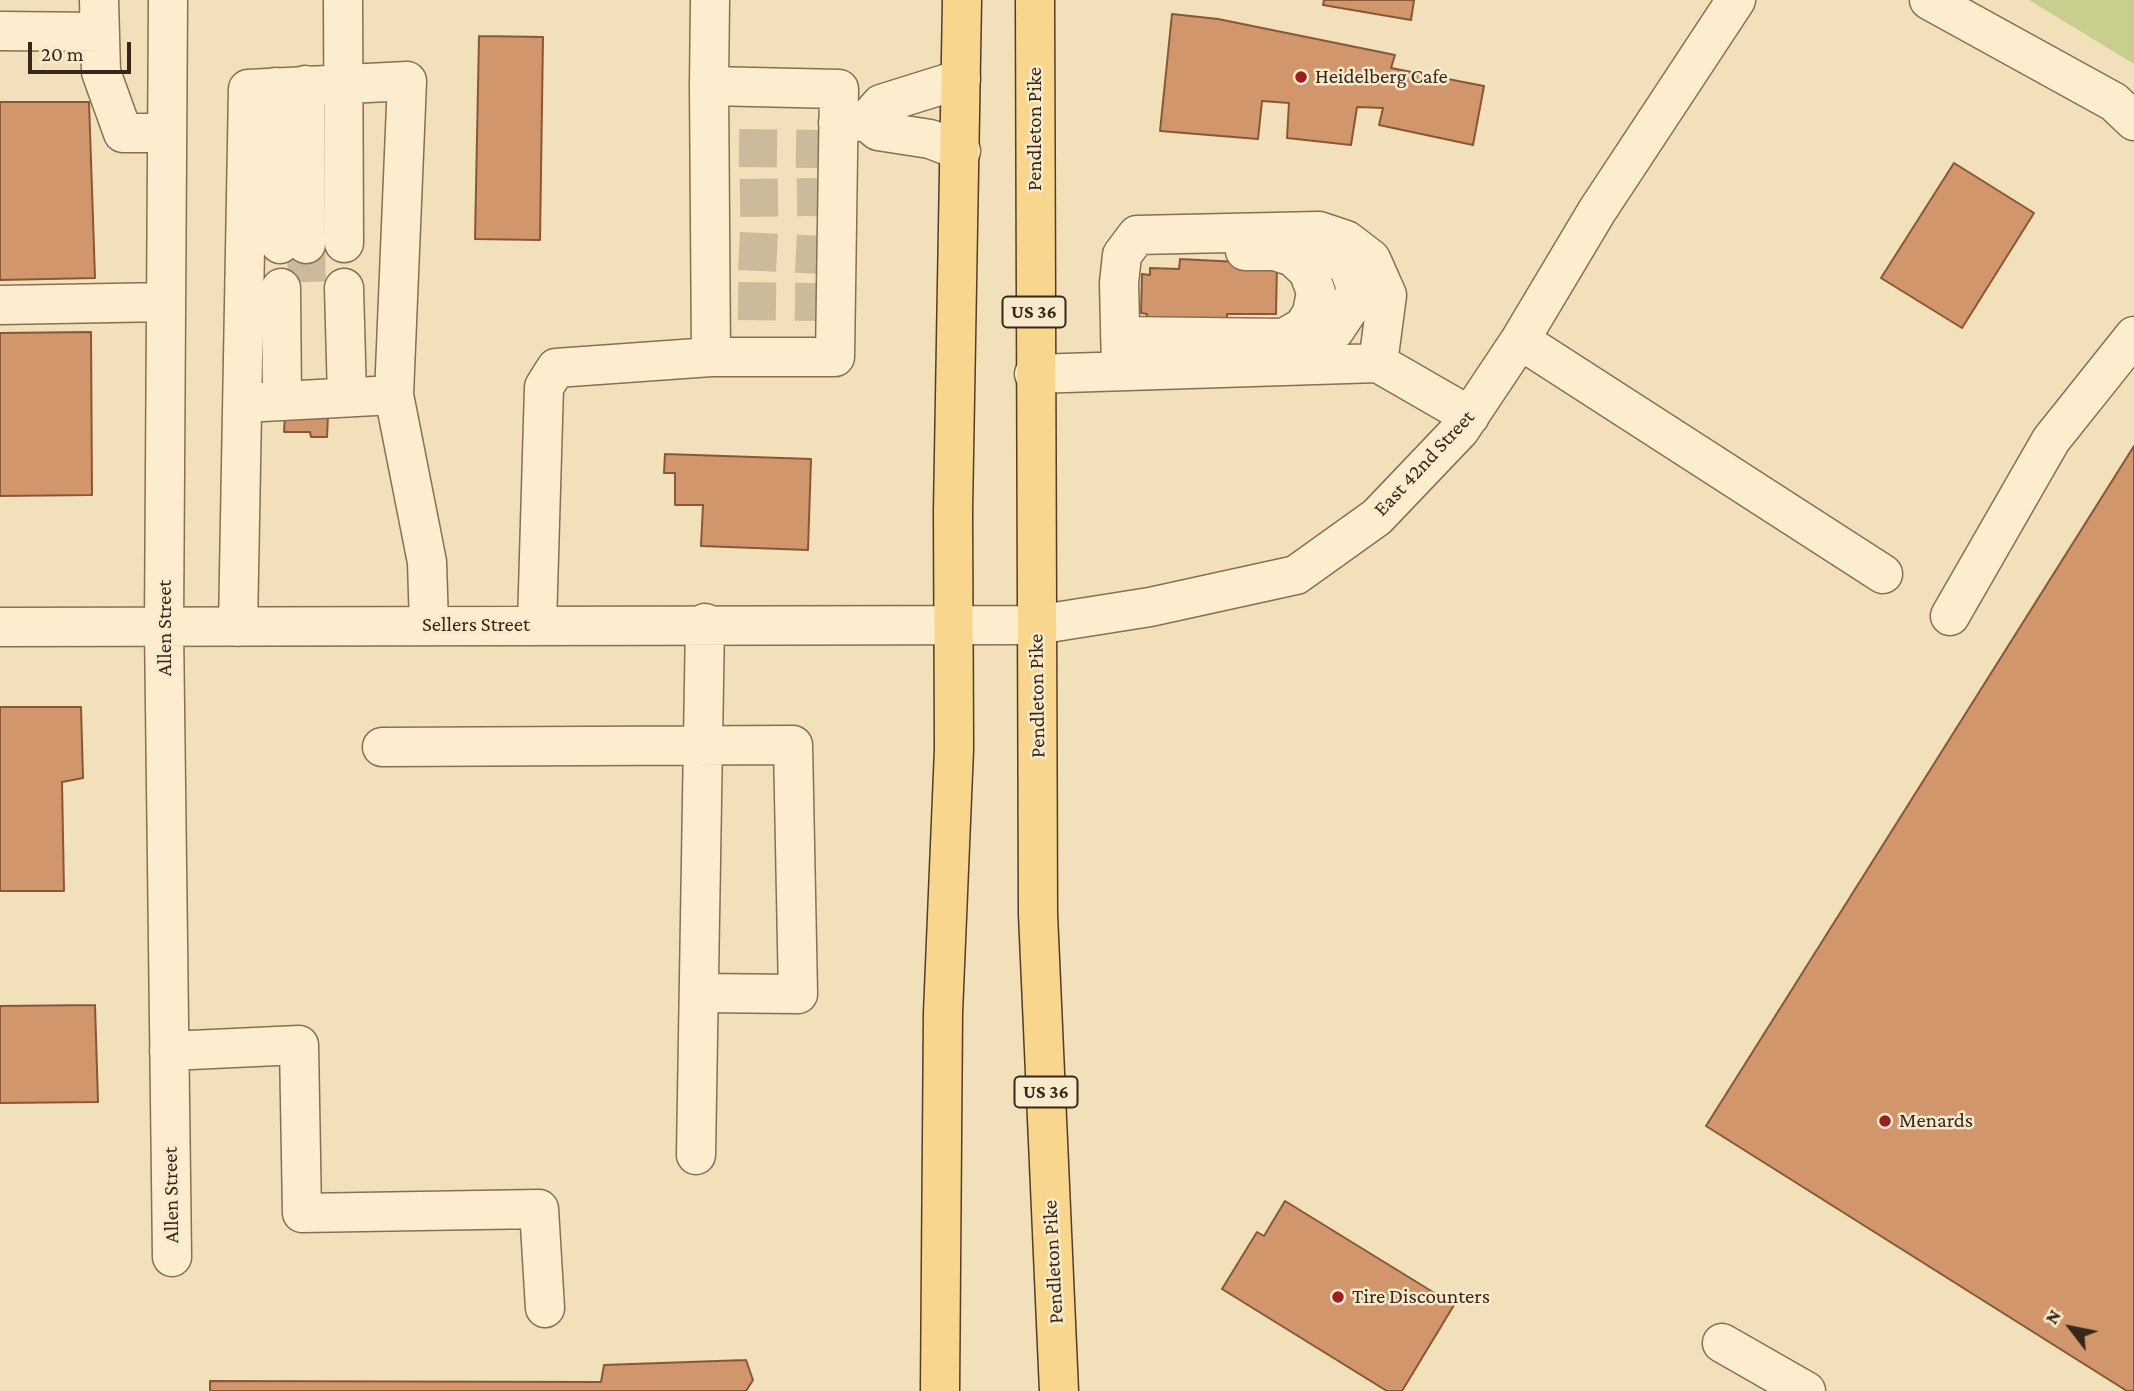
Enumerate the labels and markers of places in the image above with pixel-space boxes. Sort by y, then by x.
place label: Heidelberg Cafe [1315,64,1448,90]
marker: Heidelberg Cafe [1293,69,1309,85]
place label: Menards [1899,1108,1973,1134]
marker: Menards [1877,1113,1893,1129]
place label: Tire Discounters [1352,1284,1490,1310]
marker: Tire Discounters [1330,1289,1346,1305]

